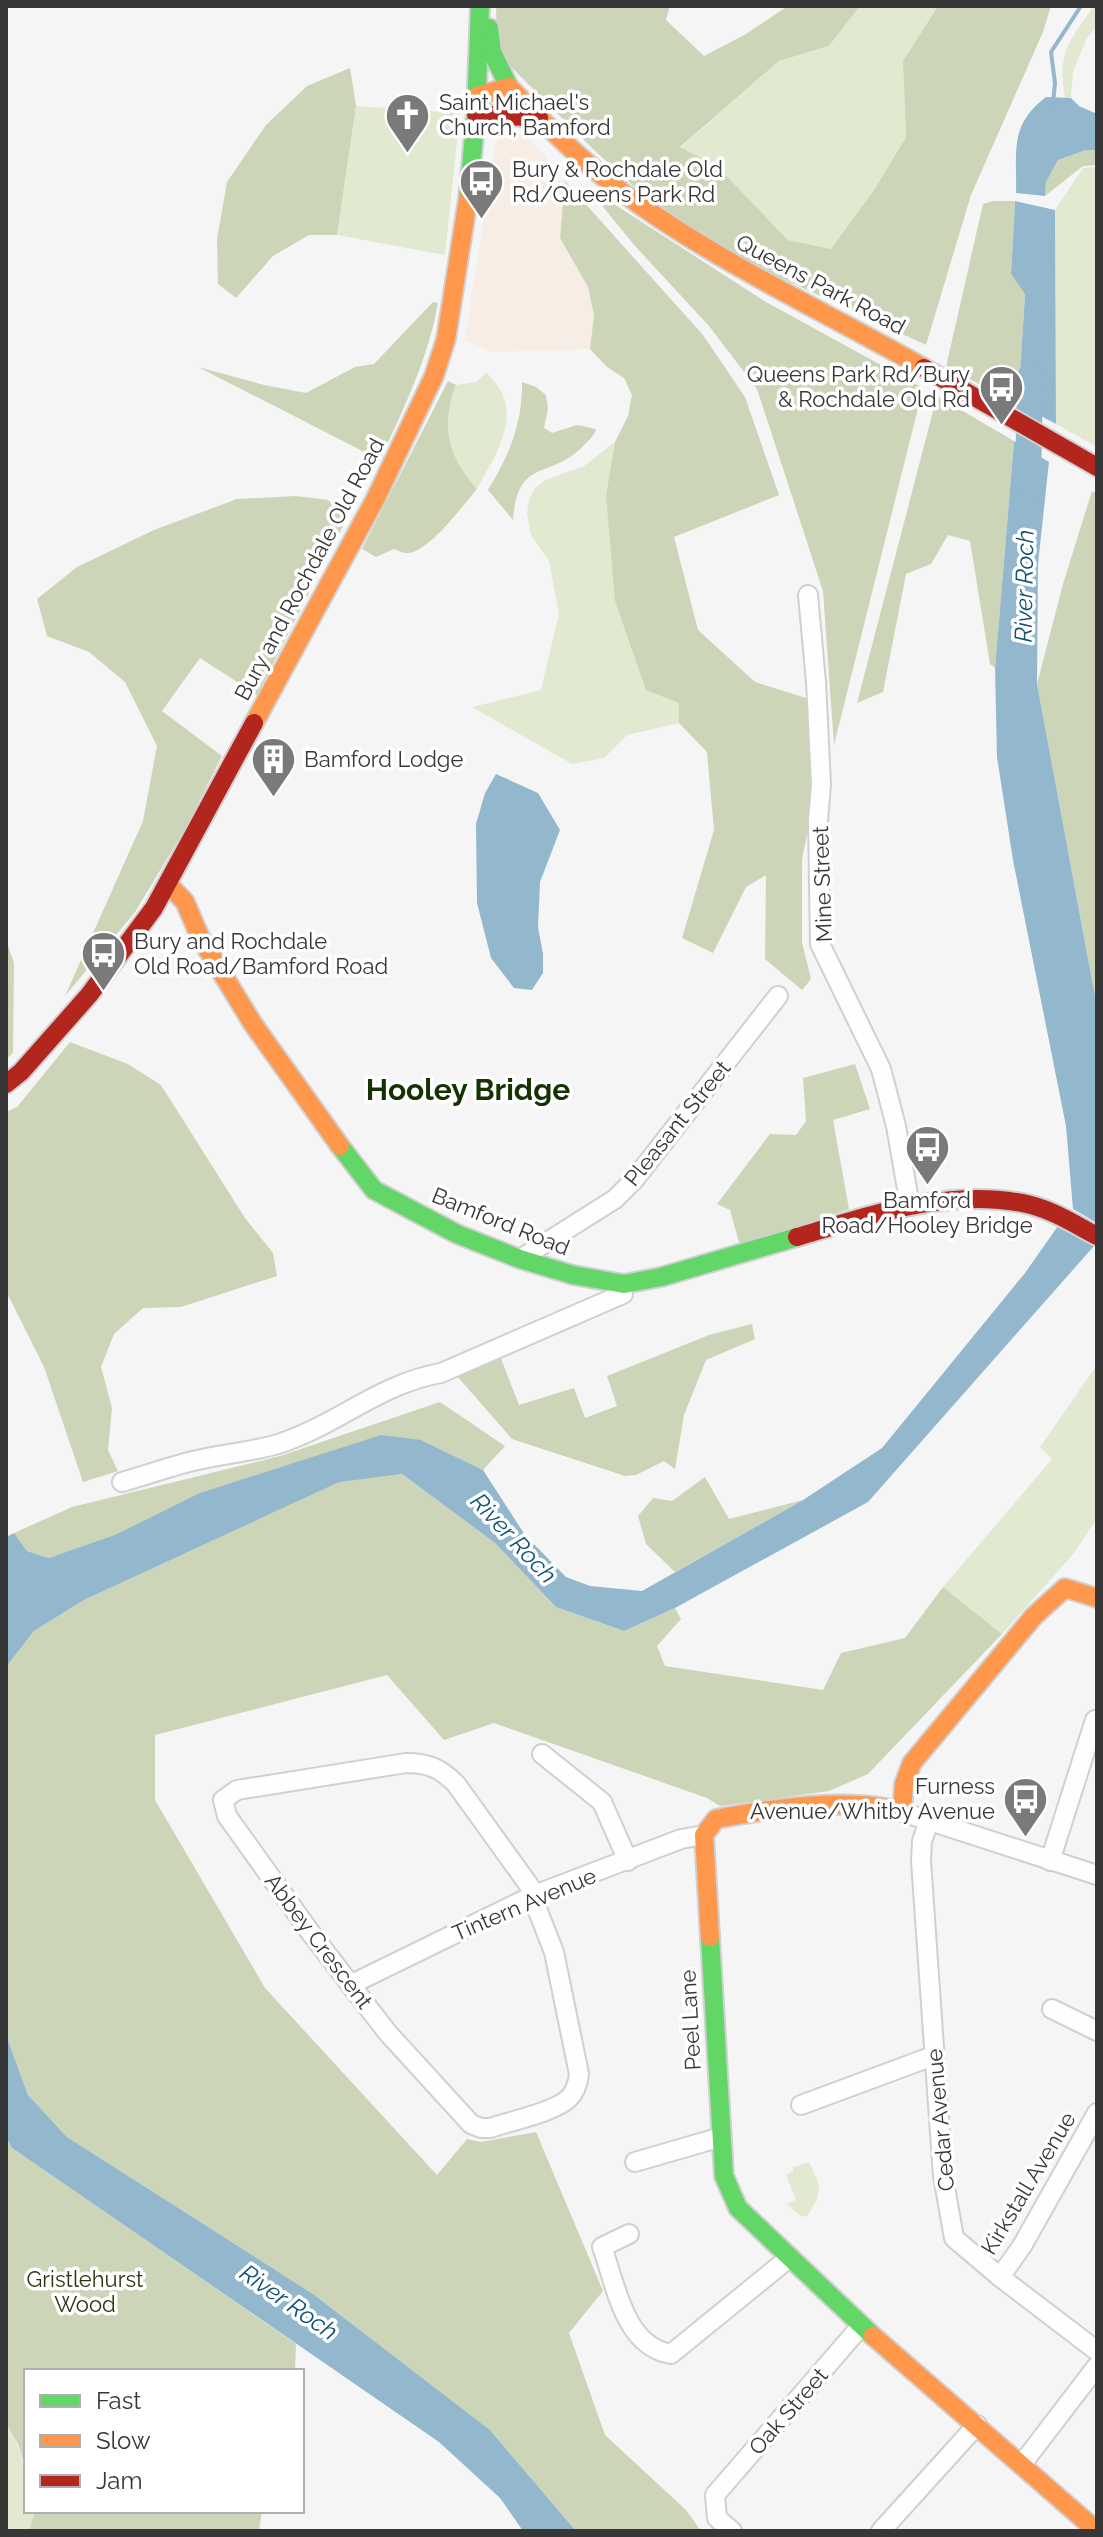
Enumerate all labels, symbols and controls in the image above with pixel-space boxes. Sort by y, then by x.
place label: Saint Michael's Church, Bamford [439,89,611,140]
church icon: Saint Michael's Church, Bamford [384,91,432,154]
place label: Bury & Rochdale Old Rd/Queens Park Rd [512,156,723,207]
bus stop icon: Bury & Rochdale Old Rd/Queens Park Rd [457,158,505,221]
street label: Queens Park Road [732,228,910,340]
place label: Queens Park Rd/Bury & Rochdale Old Rd [747,361,970,412]
bus stop icon: Queens Park Rd/Bury & Rochdale Old Rd [977,363,1025,426]
street label: Bury and Rochdale Old Road [229,433,389,705]
water label: River Roch [1009,529,1039,643]
building icon: Bamford Lodge [249,735,297,798]
place label: Bamford Lodge [304,746,463,772]
street label: Mine Street [807,825,837,943]
place label: Bury and Rochdale Old Road/Bamford Road [134,928,388,979]
bus stop icon: Bury and Rochdale Old Road/Bamford Road [79,930,127,993]
street label: Pleasant Street [618,1055,736,1191]
district label: Hooley Bridge [366,1072,570,1107]
bus stop icon: Bamford Road/Hooley Bridge [903,1123,951,1186]
street label: Bamford Road [428,1182,574,1260]
place label: Bamford Road/Hooley Bridge [821,1187,1033,1238]
water label: River Roch [465,1487,563,1589]
place label: Furness Avenue/Whitby Avenue [750,1773,995,1824]
bus stop icon: Furness Avenue/Whitby Avenue [1002,1775,1050,1838]
street label: Tintern Avenue [448,1862,600,1946]
street label: Abbey Crescent [260,1868,379,2014]
street label: Peel Lane [674,1969,706,2071]
street label: Cedar Avenue [921,2048,959,2192]
street label: Kirkstall Avenue [975,2107,1081,2259]
water label: River Roch [234,2258,344,2346]
park label: Gristlehurst Wood [27,2266,144,2317]
street label: Oak Street [743,2362,833,2460]
legend [24,2369,304,2513]
text: Fast [96,2386,141,2415]
text: Slow [96,2426,151,2455]
text: Jam [96,2466,142,2495]

